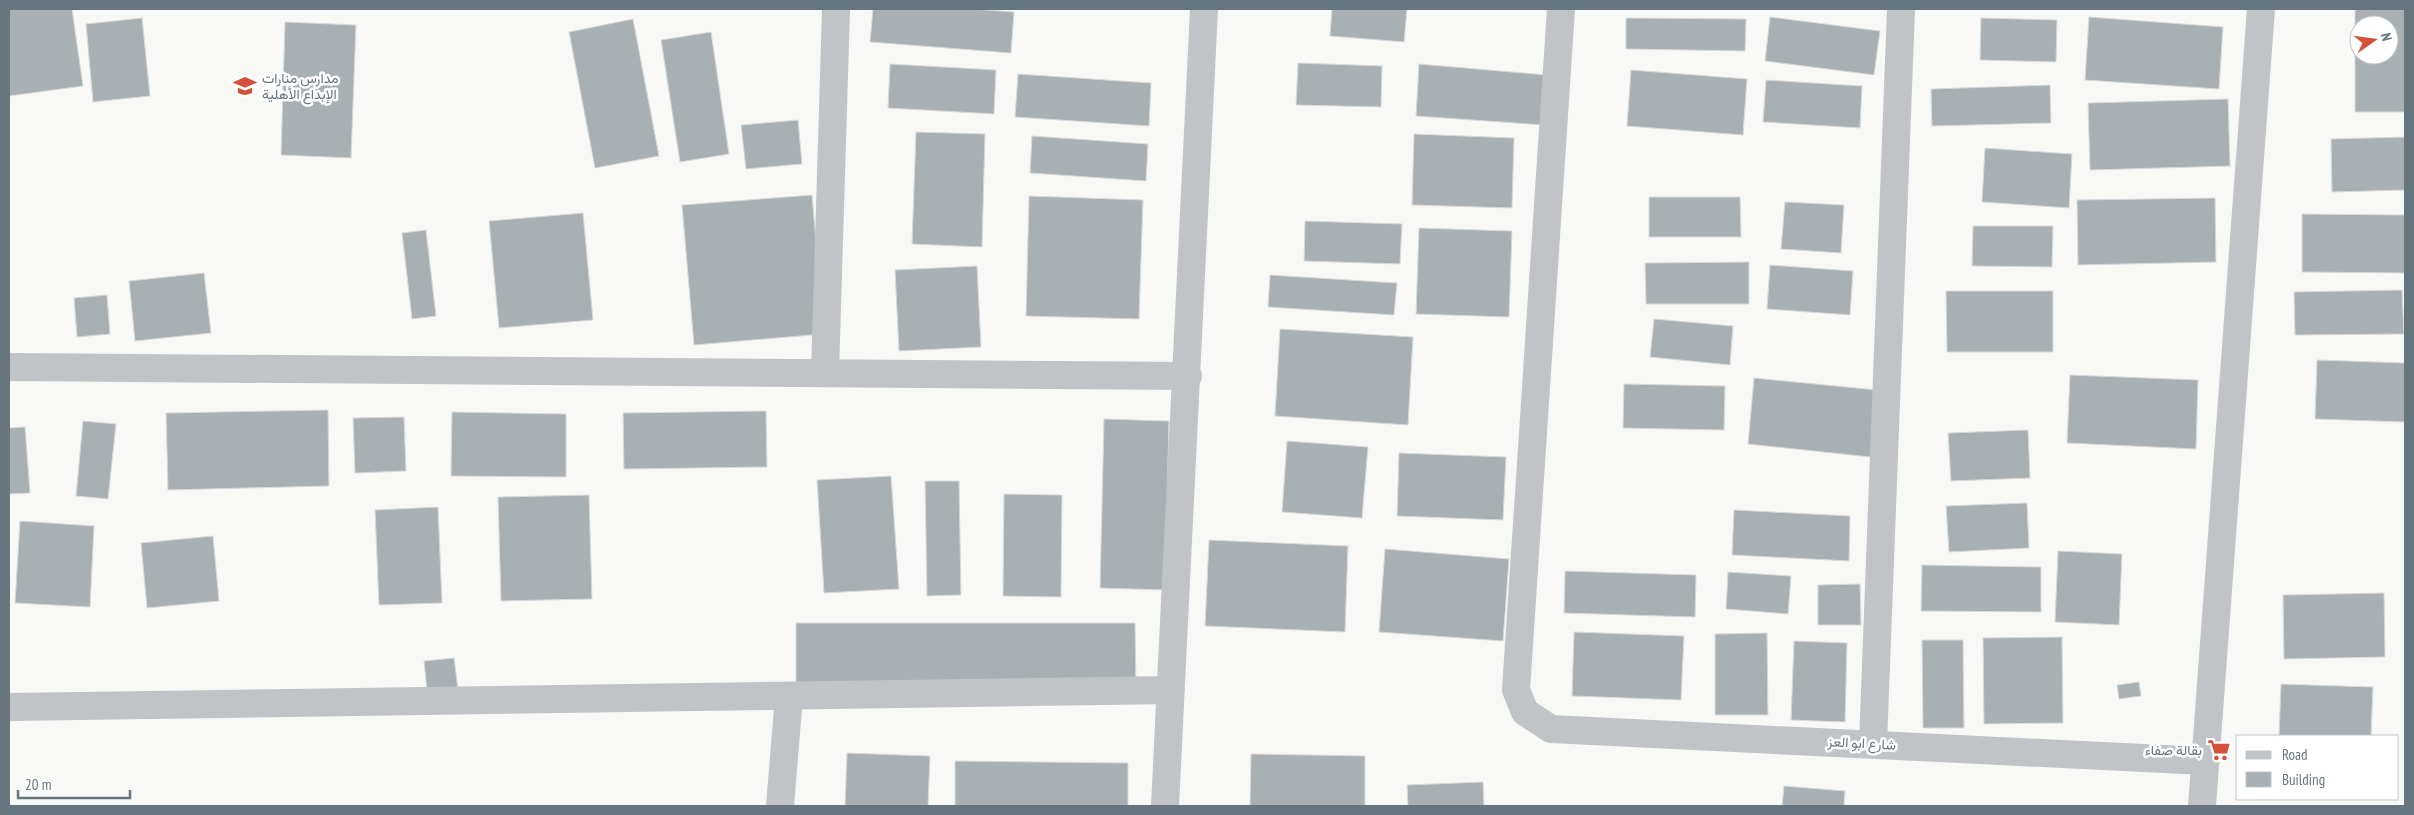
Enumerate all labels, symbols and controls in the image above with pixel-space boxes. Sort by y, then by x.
north arrow [2349,15,2399,65]
text: N [2377,31,2396,43]
place label: مدارس منارات الإبداع الأهلية [262,69,339,105]
school or university icon: مدارس منارات الإبداع الأهلية [232,73,258,99]
street label: شارع ابو العز [1826,732,1897,756]
legend [2236,735,2399,800]
supermarket icon: بقالة صفاء [2206,737,2232,763]
place label: بقالة صفاء [2145,741,2202,759]
text: Road [2282,745,2308,764]
scale bar [18,768,130,800]
text: Building [2282,770,2325,789]
text: 20 m [25,775,51,794]

